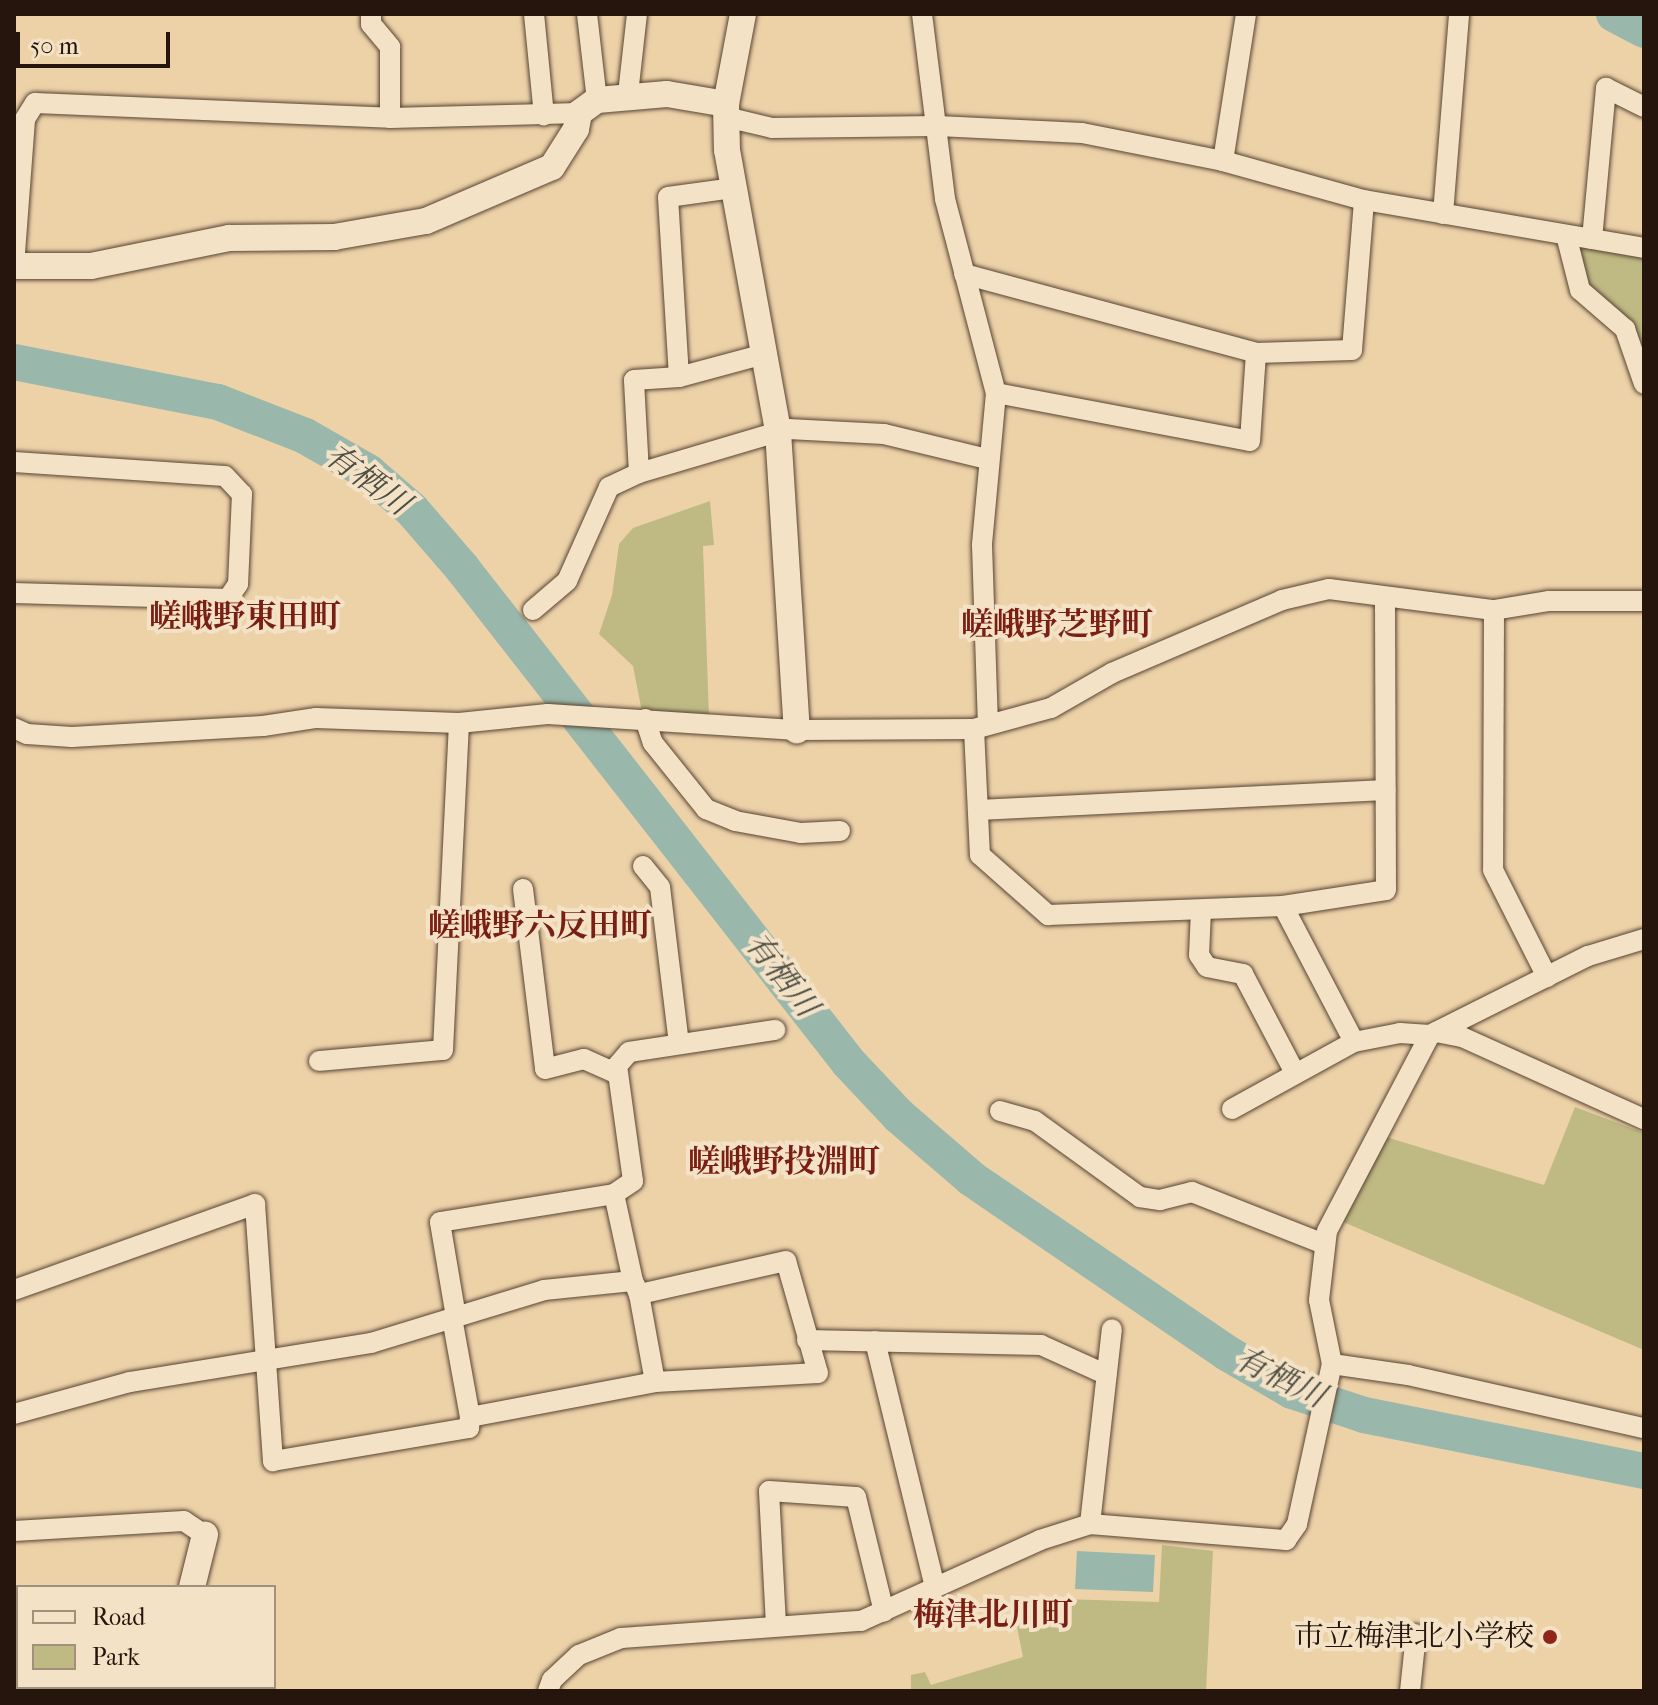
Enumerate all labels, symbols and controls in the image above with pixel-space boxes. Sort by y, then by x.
scale bar [20,16,174,66]
text: 50 m [30,32,79,60]
water label: 有栖川 [317,436,417,524]
district label: 嵯峨野東田町 [149,598,341,636]
district label: 嵯峨野芝野町 [961,606,1153,644]
district label: 嵯峨野六反田町 [428,907,652,945]
water label: 有栖川 [736,925,826,1025]
district label: 嵯峨野投淵町 [688,1143,880,1181]
water label: 有栖川 [1228,1340,1332,1416]
legend [16,1585,276,1689]
district label: 梅津北川町 [913,1596,1073,1634]
text: Road [92,1603,145,1631]
place label: 市立梅津北小学校 [1294,1619,1534,1655]
marker: 市立梅津北小学校 [1541,1628,1559,1646]
text: Park [92,1643,140,1671]

